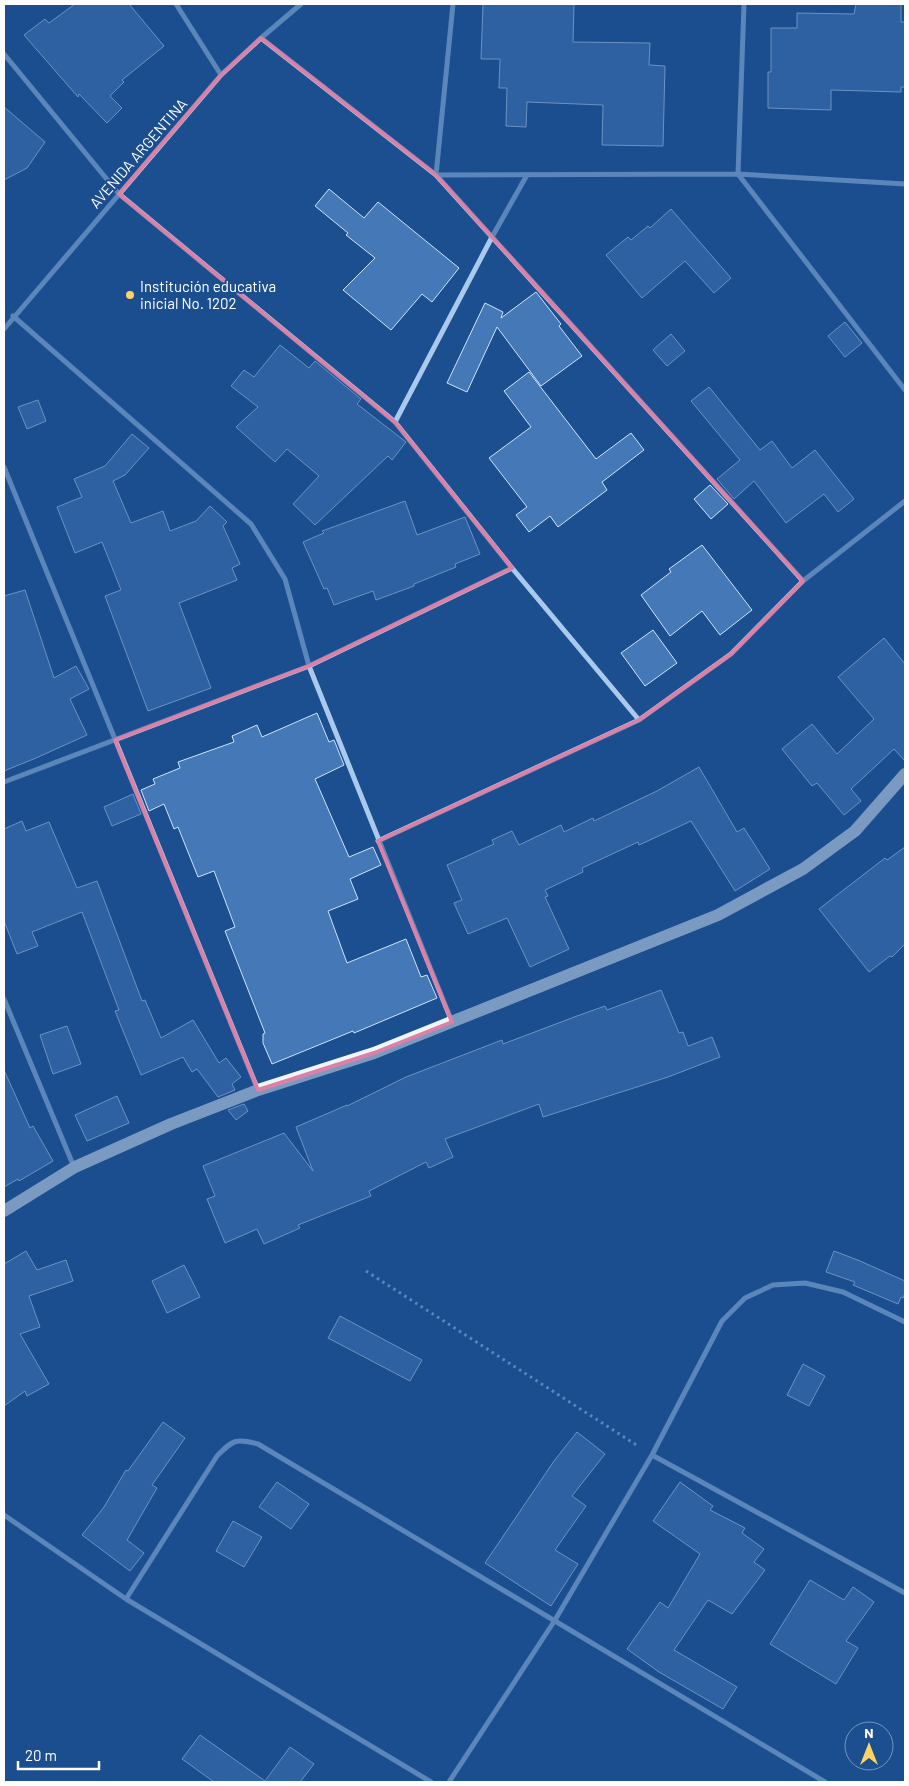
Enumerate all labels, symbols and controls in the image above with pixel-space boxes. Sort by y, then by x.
street label: AVENIDA ARGENTINA [85,94,191,212]
place label: Institución educativa inicial No. 1202 [140,277,276,312]
marker: Institución educativa inicial No. 1202 [124,289,136,301]
north arrow [844,1721,894,1771]
text: N [864,1724,874,1741]
scale bar [18,1738,99,1770]
text: 20 m [25,1746,57,1764]

